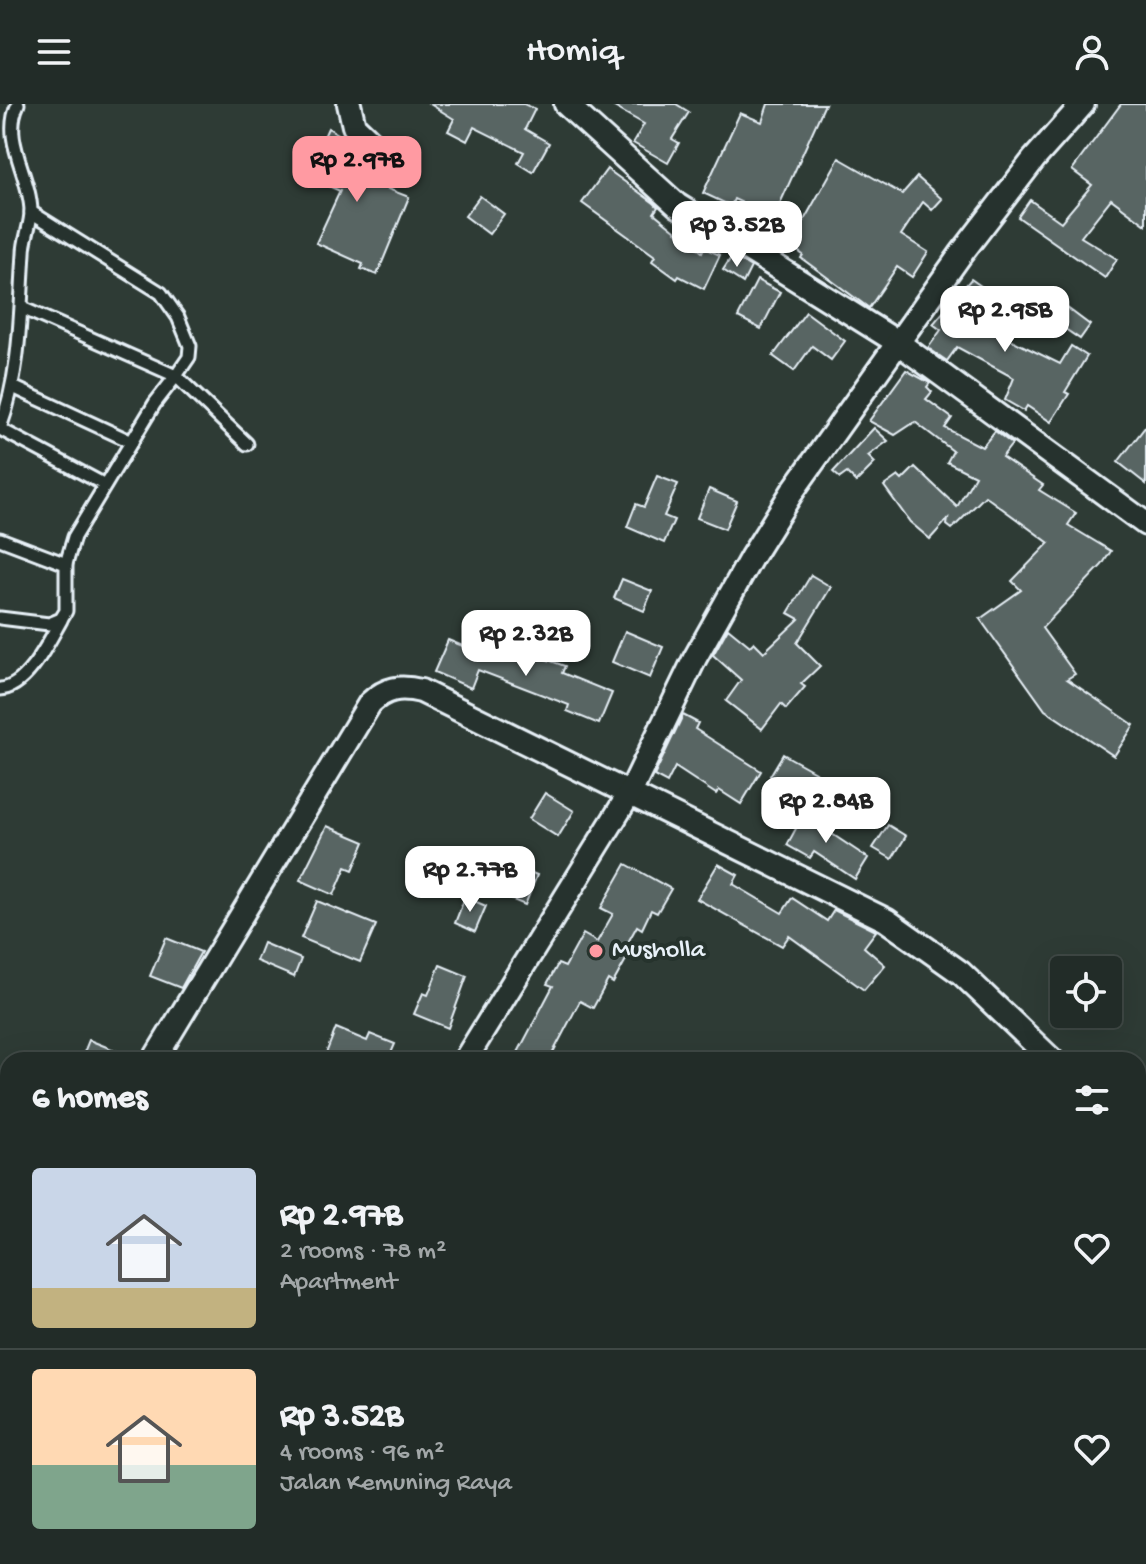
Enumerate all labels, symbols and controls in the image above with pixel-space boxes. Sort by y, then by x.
icon: menu [32,30,76,74]
icon: person [1070,30,1114,74]
text: Homiq [526,31,620,74]
pin: Rp 2.97B [274,136,440,204]
text: Rp 2.97B [310,146,404,177]
pin: Rp 3.52B [654,201,820,269]
text: Rp 3.52B [690,211,784,242]
pin: Rp 2.95B [922,286,1088,354]
text: Rp 2.95B [958,296,1052,327]
pin: Rp 2.32B [443,610,609,678]
text: Rp 2.32B [479,620,573,651]
pin: Rp 2.84B [743,777,909,845]
text: Rp 2.84B [779,787,873,818]
pin: Rp 2.77B [387,846,553,914]
text: Rp 2.77B [423,856,517,887]
place label: Musholla [612,936,707,967]
marker: Musholla [587,942,605,960]
map controls [1050,956,1122,1028]
button: locate [1050,956,1122,1028]
icon: filters [1070,1078,1114,1122]
text: 6 homes [32,1080,147,1120]
text: Rp 2.97B [280,1197,402,1237]
icon: home [96,1200,192,1296]
icon: heart [1070,1226,1114,1270]
text: 2 rooms · 78 m² [280,1237,446,1268]
text: Apartment [280,1268,397,1299]
text: Rp 3.52B [280,1398,403,1438]
icon: home [96,1401,192,1497]
icon: heart [1070,1427,1114,1471]
text: 4 rooms · 96 m² [280,1438,444,1469]
text: Jalan Kemuning Raya [280,1469,512,1500]

